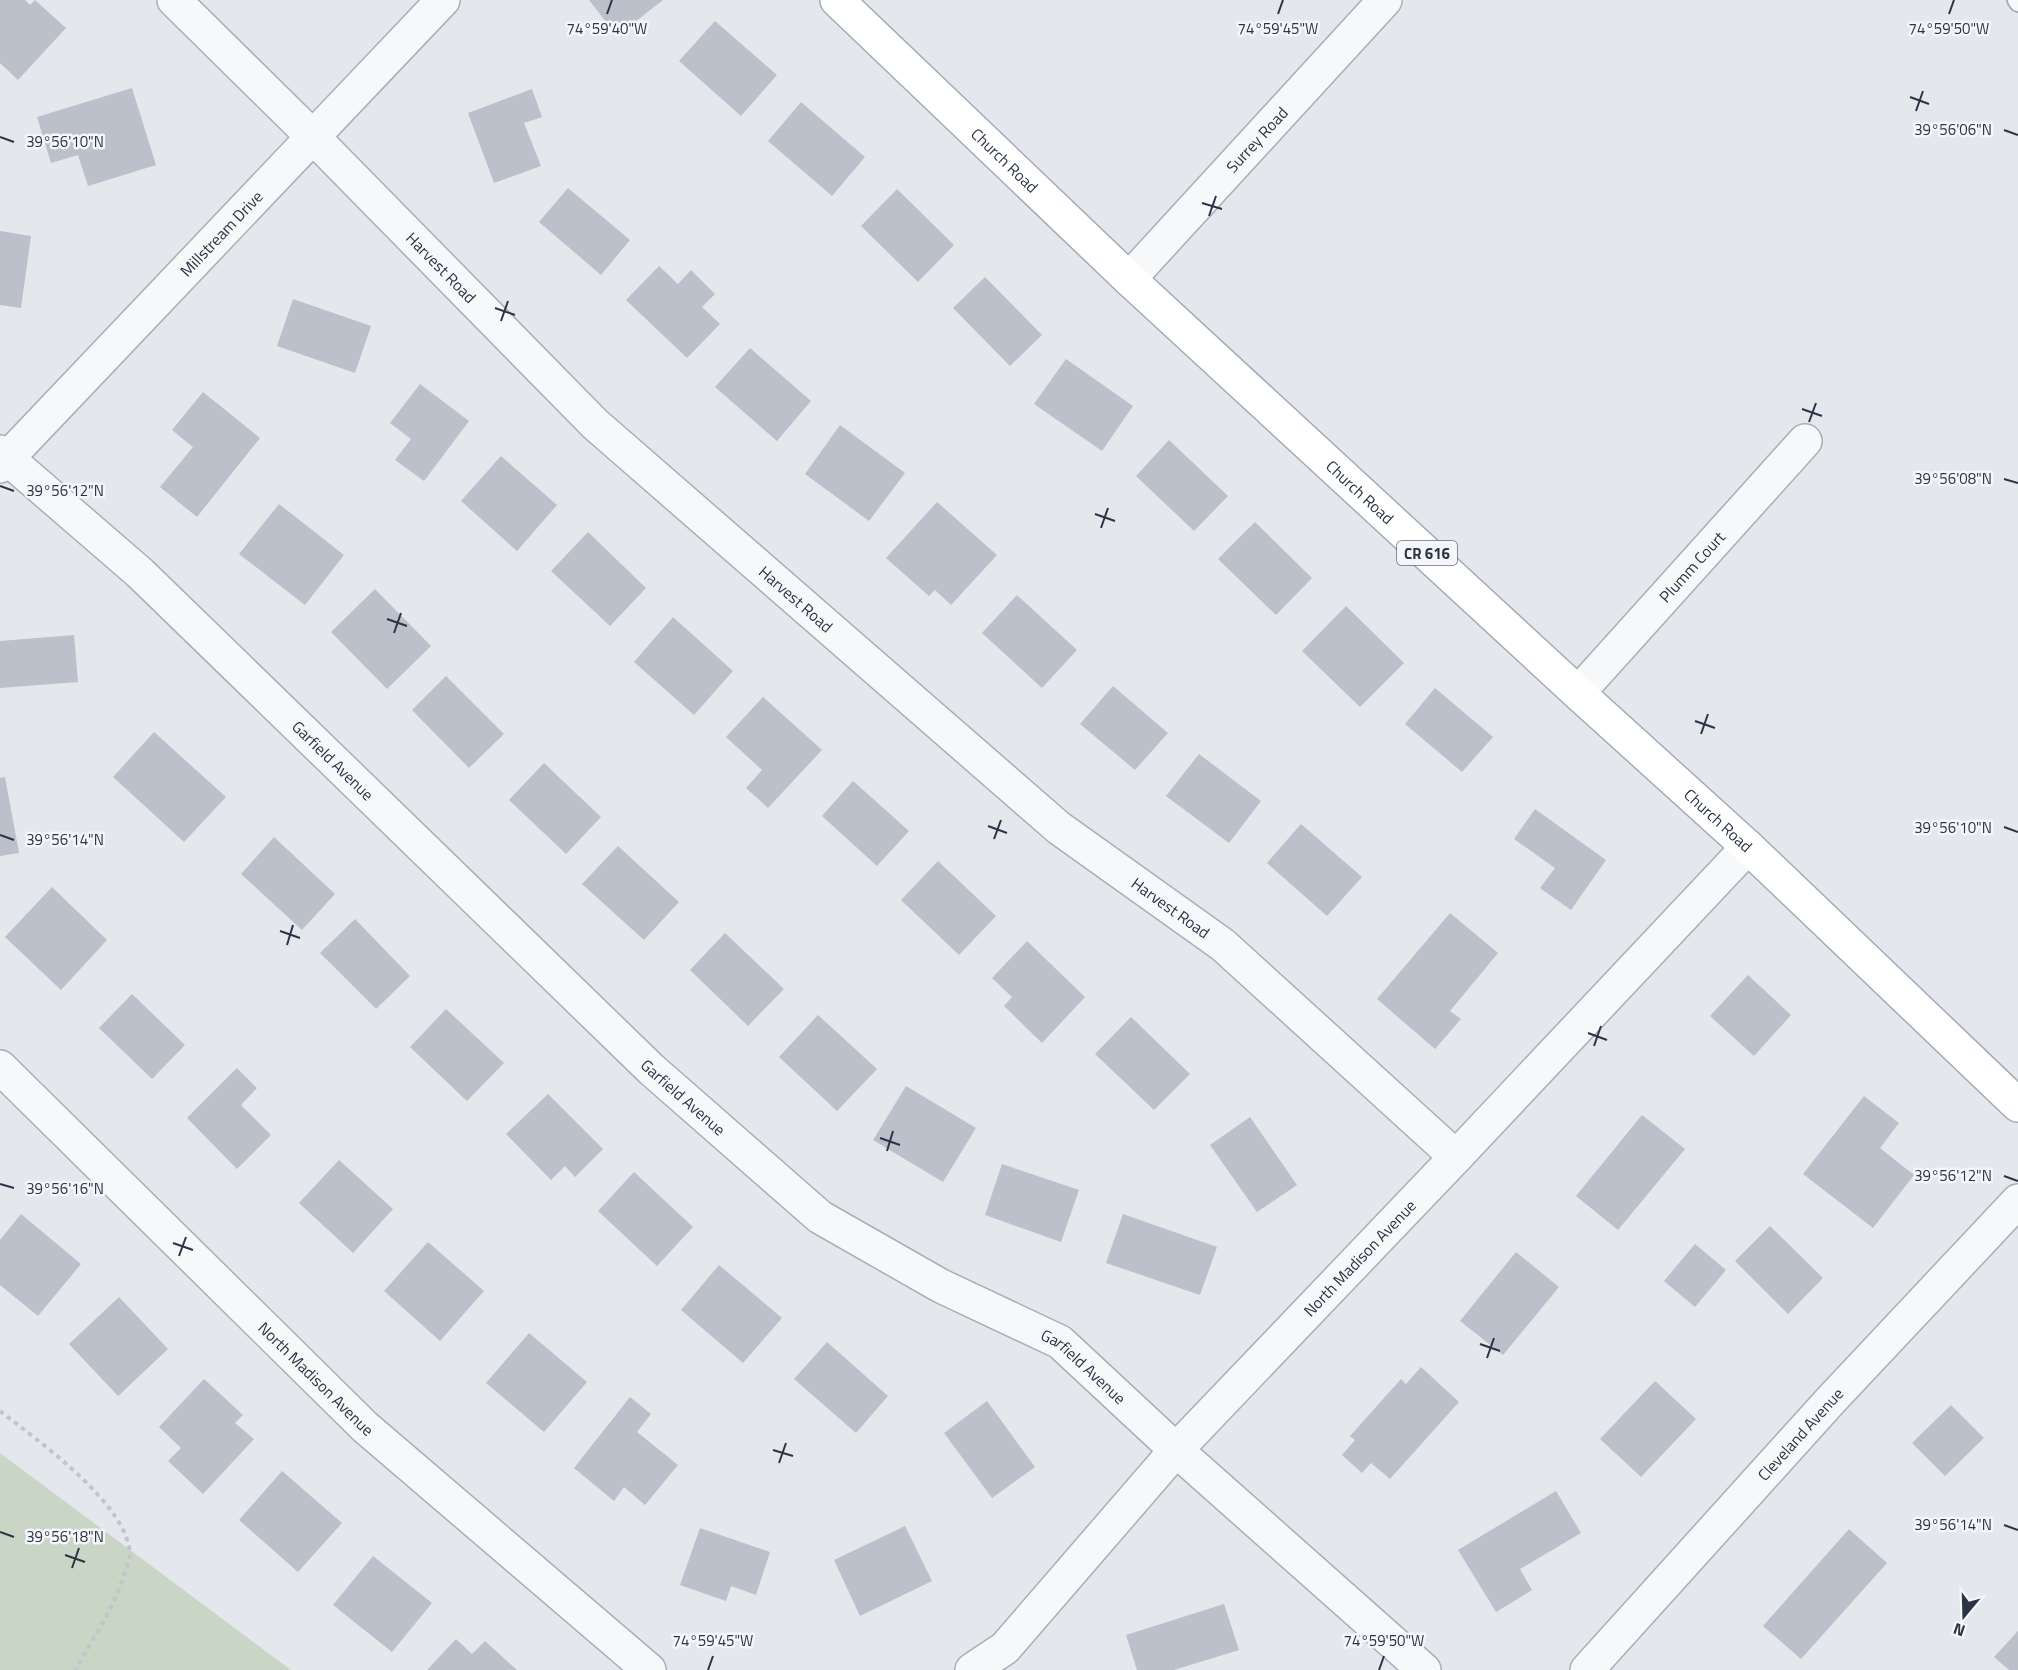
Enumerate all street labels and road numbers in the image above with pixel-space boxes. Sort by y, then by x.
street label: Surrey Road [1220,101,1293,178]
street label: Church Road [966,122,1044,198]
street label: Millstream Drive [174,185,268,282]
street label: Harvest Road [401,226,482,308]
street label: Church Road [1321,454,1399,530]
street label: Plumm Court [1653,525,1731,608]
road number: CR 616 [1397,541,1457,565]
street label: Harvest Road [754,560,838,638]
street label: Garfield Avenue [287,715,379,806]
street label: Church Road [1679,783,1758,858]
street label: Harvest Road [1127,871,1215,944]
street label: Garfield Avenue [635,1053,731,1141]
street label: North Madison Avenue [1298,1194,1421,1322]
street label: North Madison Avenue [253,1316,379,1442]
street label: Garfield Avenue [1037,1323,1131,1410]
street label: Cleveland Avenue [1752,1382,1849,1486]

